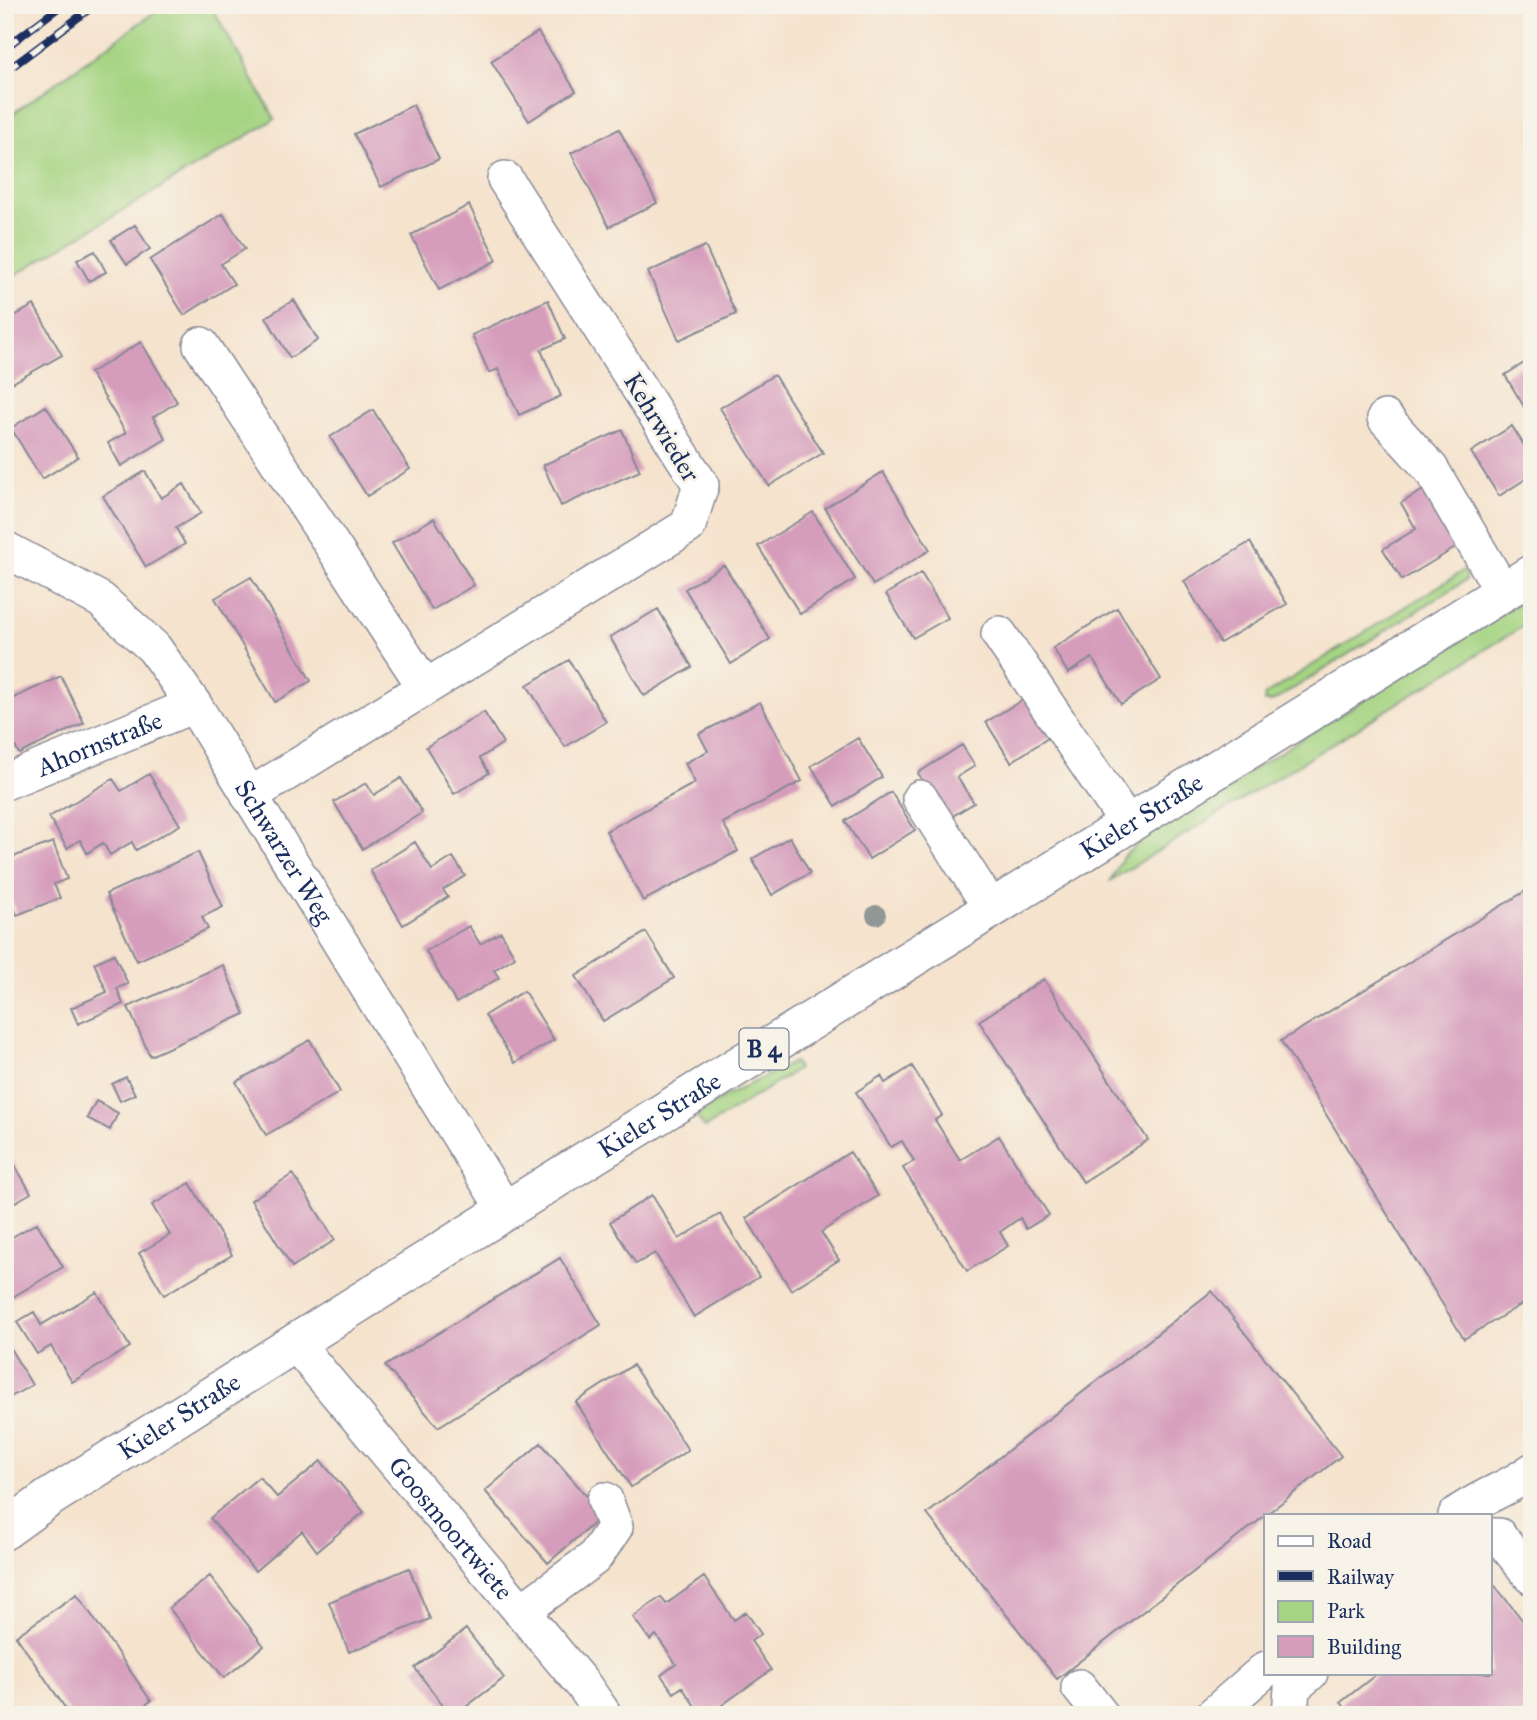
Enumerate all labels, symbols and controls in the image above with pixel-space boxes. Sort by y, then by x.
street label: Kehrwieder [617,367,707,488]
street label: Ahornstraße [31,704,167,784]
street label: Kieler Straße [1074,766,1209,866]
street label: Schwarzer Weg [228,774,341,930]
road number: B 4 [740,1028,788,1070]
street label: Kieler Straße [592,1065,727,1165]
street label: Kieler Straße [112,1366,246,1467]
street label: Goosmoortwiete [382,1450,520,1606]
legend [1264,1514,1492,1674]
text: Road [1327,1528,1372,1554]
text: Railway [1327,1564,1395,1590]
text: Park [1327,1598,1365,1624]
text: Building [1327,1634,1401,1660]

